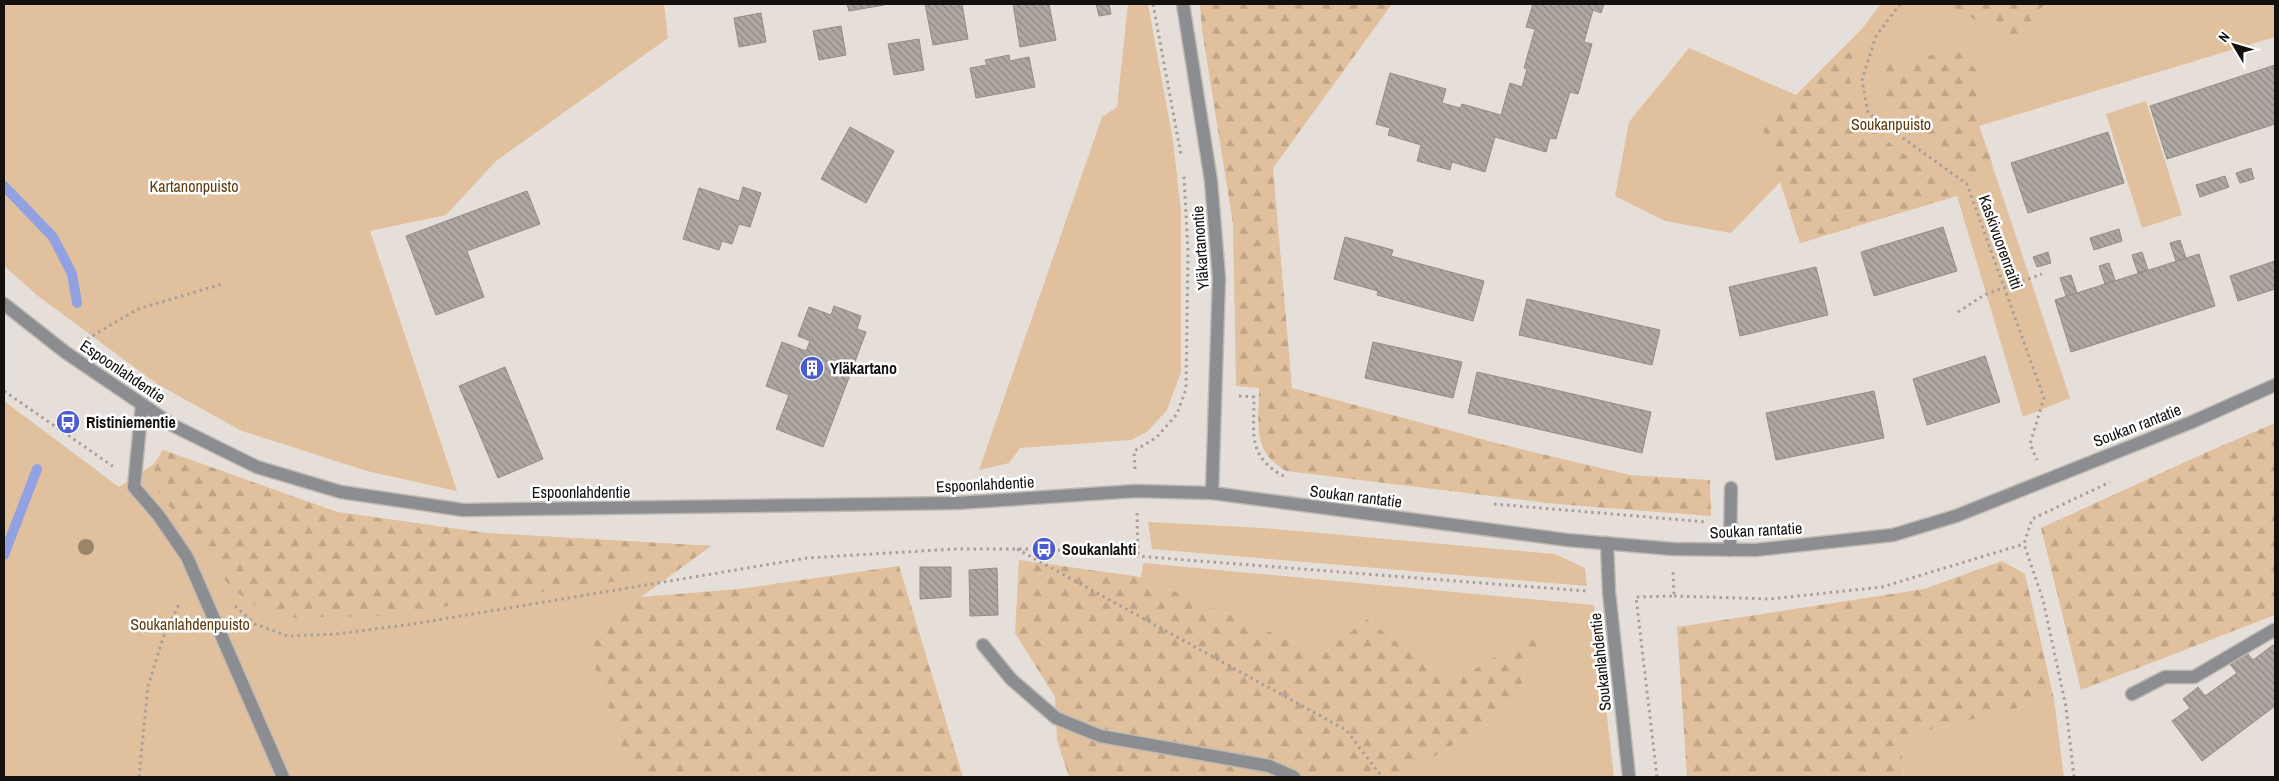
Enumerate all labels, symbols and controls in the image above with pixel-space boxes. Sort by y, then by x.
north arrow [2209,20,2259,70]
text: N [2214,28,2233,46]
park label: Soukanpuisto [1851,113,1931,135]
park label: Kartanonpuisto [150,175,239,197]
street label: Kaskivuorenraitti [1974,192,2028,292]
street label: Yläkartanontie [1186,205,1214,291]
street label: Espoonlahdentie [76,334,170,408]
building icon: Yläkartano [799,355,825,381]
place label: Yläkartano [830,357,897,379]
street label: Soukan rantatie [2090,398,2184,452]
bus stop icon: Ristiniementie [55,409,81,435]
place label: Ristiniementie [86,411,176,433]
street label: Espoonlahdentie [935,470,1035,498]
street label: Soukan rantatie [1309,479,1403,513]
street label: Espoonlahdentie [532,481,630,503]
street label: Soukan rantatie [1709,517,1803,543]
bus stop icon: Soukanlahti [1031,536,1057,562]
place label: Soukanlahti [1062,538,1136,560]
street label: Soukanlahdentie [1584,612,1616,712]
park label: Soukanlahdenpuisto [130,613,250,635]

